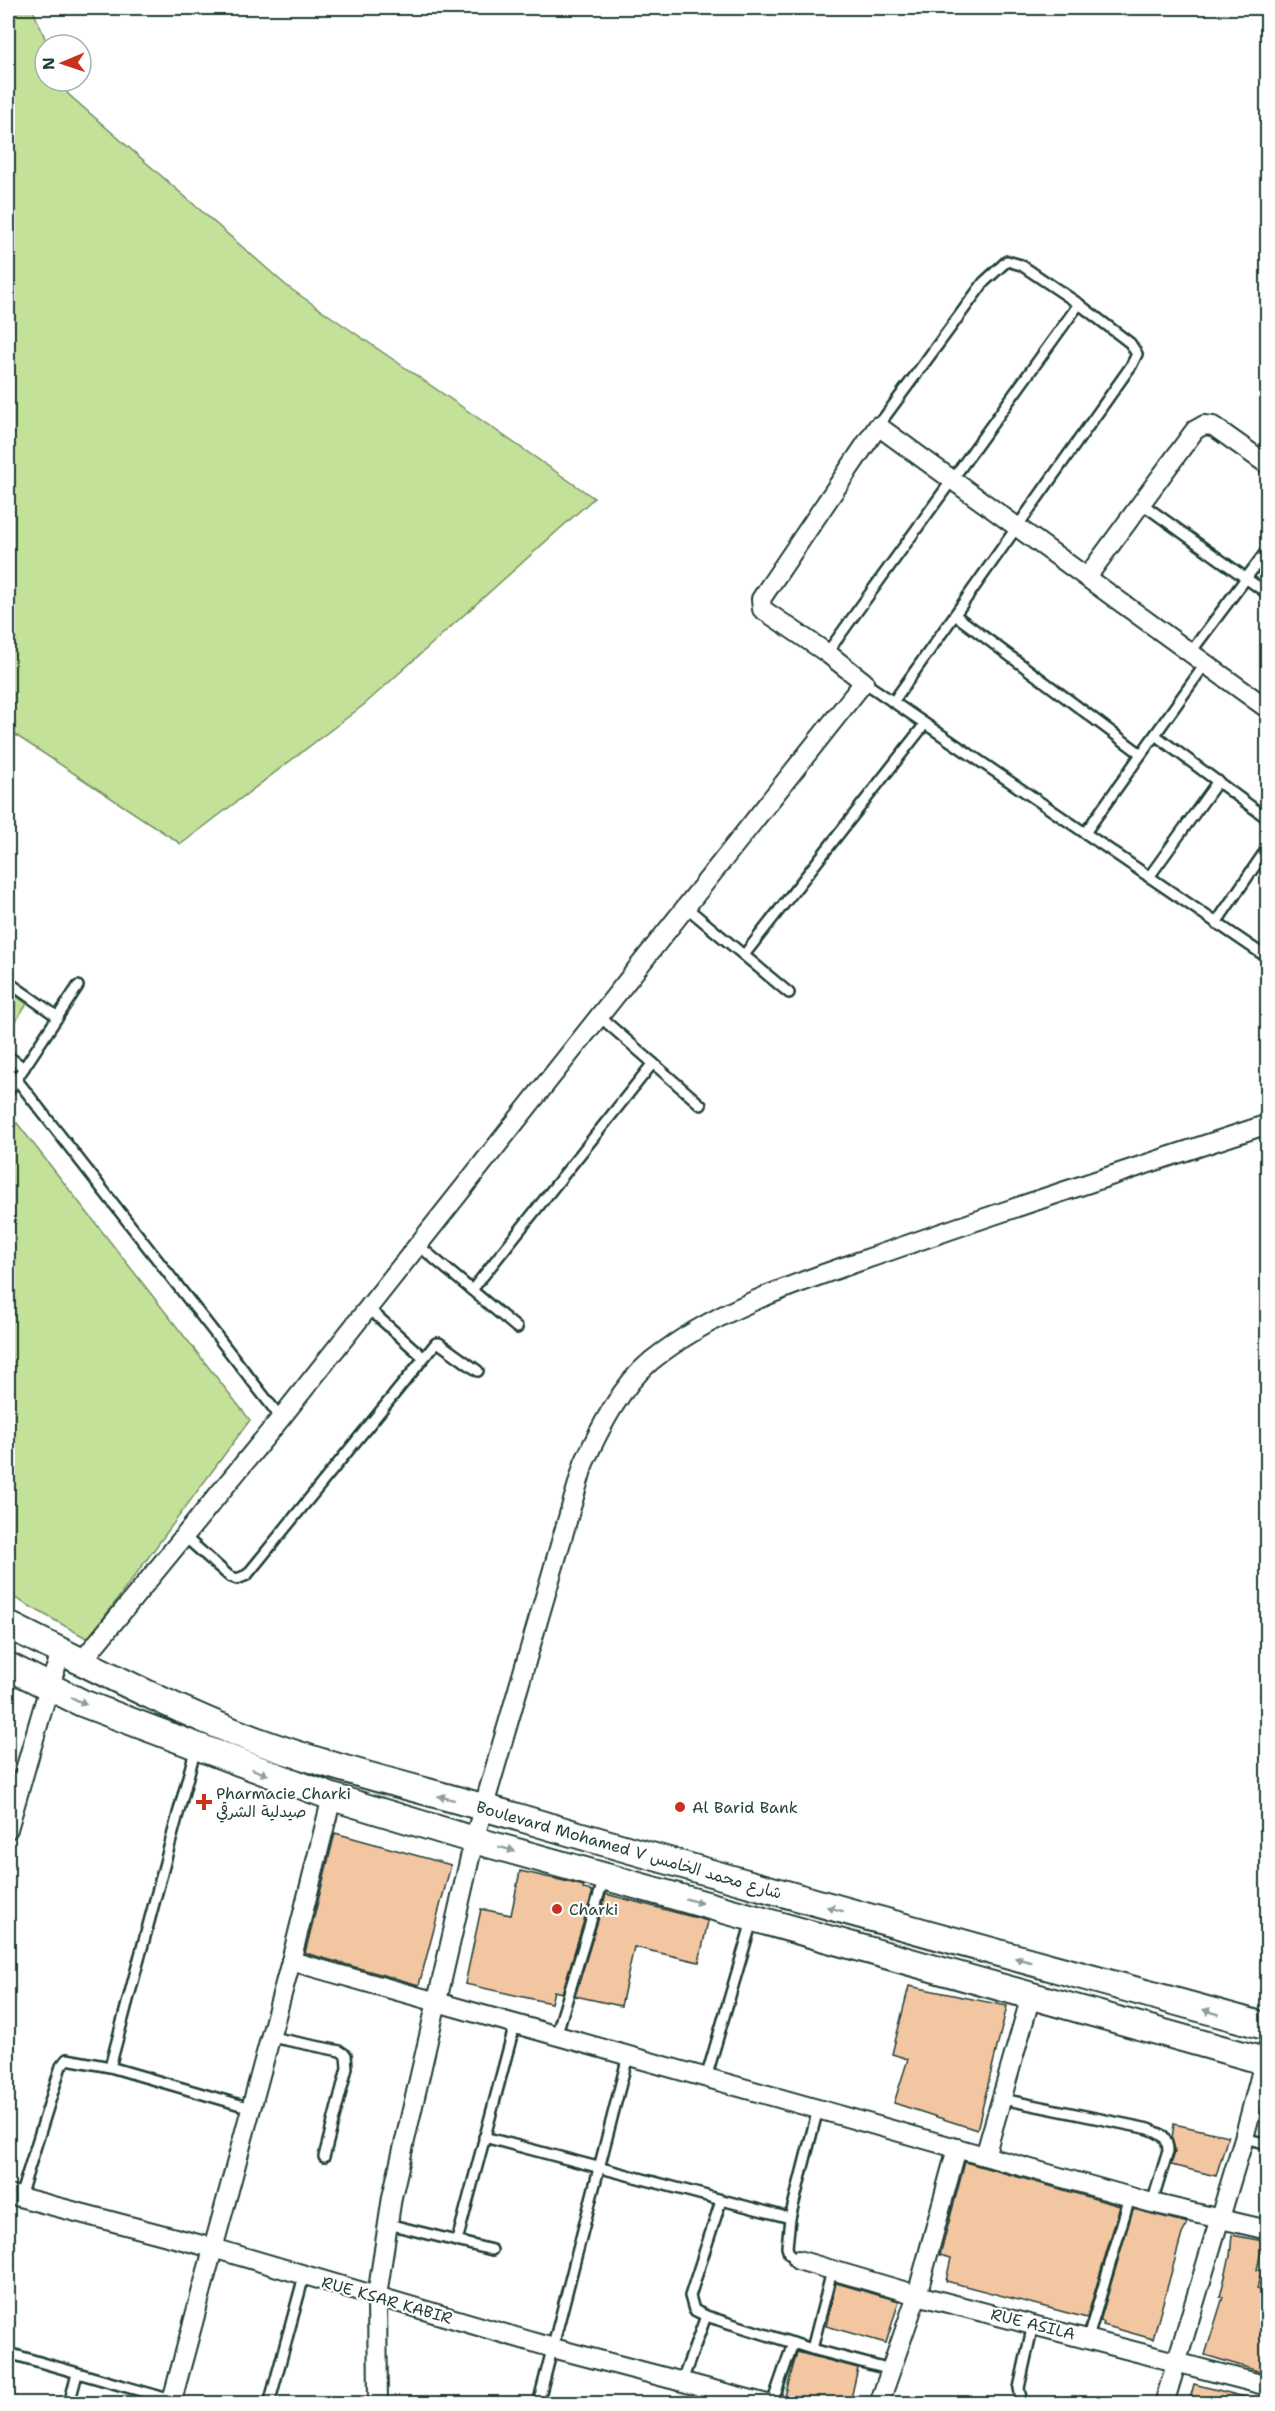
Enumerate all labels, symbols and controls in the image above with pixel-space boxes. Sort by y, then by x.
north arrow [33,33,93,93]
text: N [38,57,59,70]
one-way arrow [70,1697,87,1706]
one-way arrow [252,1767,270,1777]
place label: Pharmacie Charki صيدلية الشرقي [216,1783,351,1823]
one-way arrow [436,1792,455,1802]
marker: Pharmacie Charki صيدلية الشرقي [197,1795,211,1809]
street label: Boulevard Mohamed V شارع محمد الخامس [473,1796,784,1905]
place label: Al Barid Bank [692,1797,798,1818]
marker: Al Barid Bank [673,1800,687,1814]
one-way arrow [498,1844,516,1854]
one-way arrow [685,1897,703,1906]
place label: Charki [569,1899,618,1920]
marker: Charki [550,1902,564,1916]
one-way arrow [826,1903,844,1913]
one-way arrow [1014,1954,1032,1964]
one-way arrow [1202,2007,1220,2016]
street label: RUE KSAR KABIR [319,2271,455,2329]
street label: RUE ASILA [989,2303,1077,2345]

